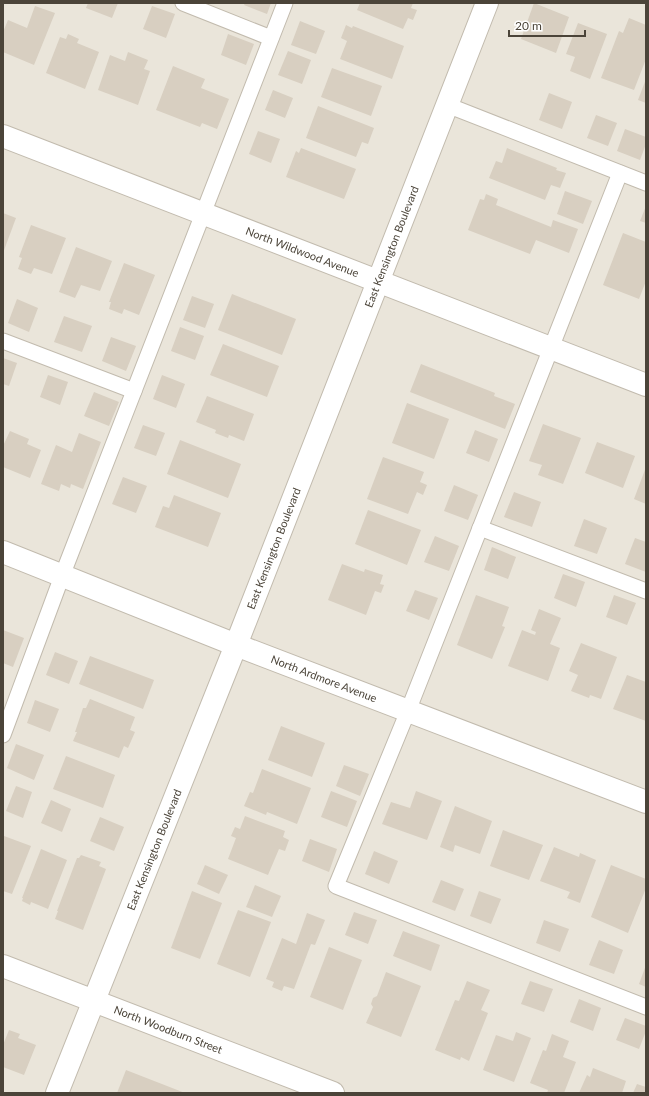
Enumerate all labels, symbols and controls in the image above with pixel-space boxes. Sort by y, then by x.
scale bar [509,12,585,38]
text: 20 m [515,18,542,33]
street label: East Kensington Boulevard [362,184,421,309]
street label: North Wildwood Avenue [244,224,361,279]
street label: East Kensington Boulevard [244,486,303,611]
street label: North Ardmore Avenue [269,652,379,704]
street label: East Kensington Boulevard [124,787,184,912]
street label: North Woodburn Street [112,1002,224,1056]

